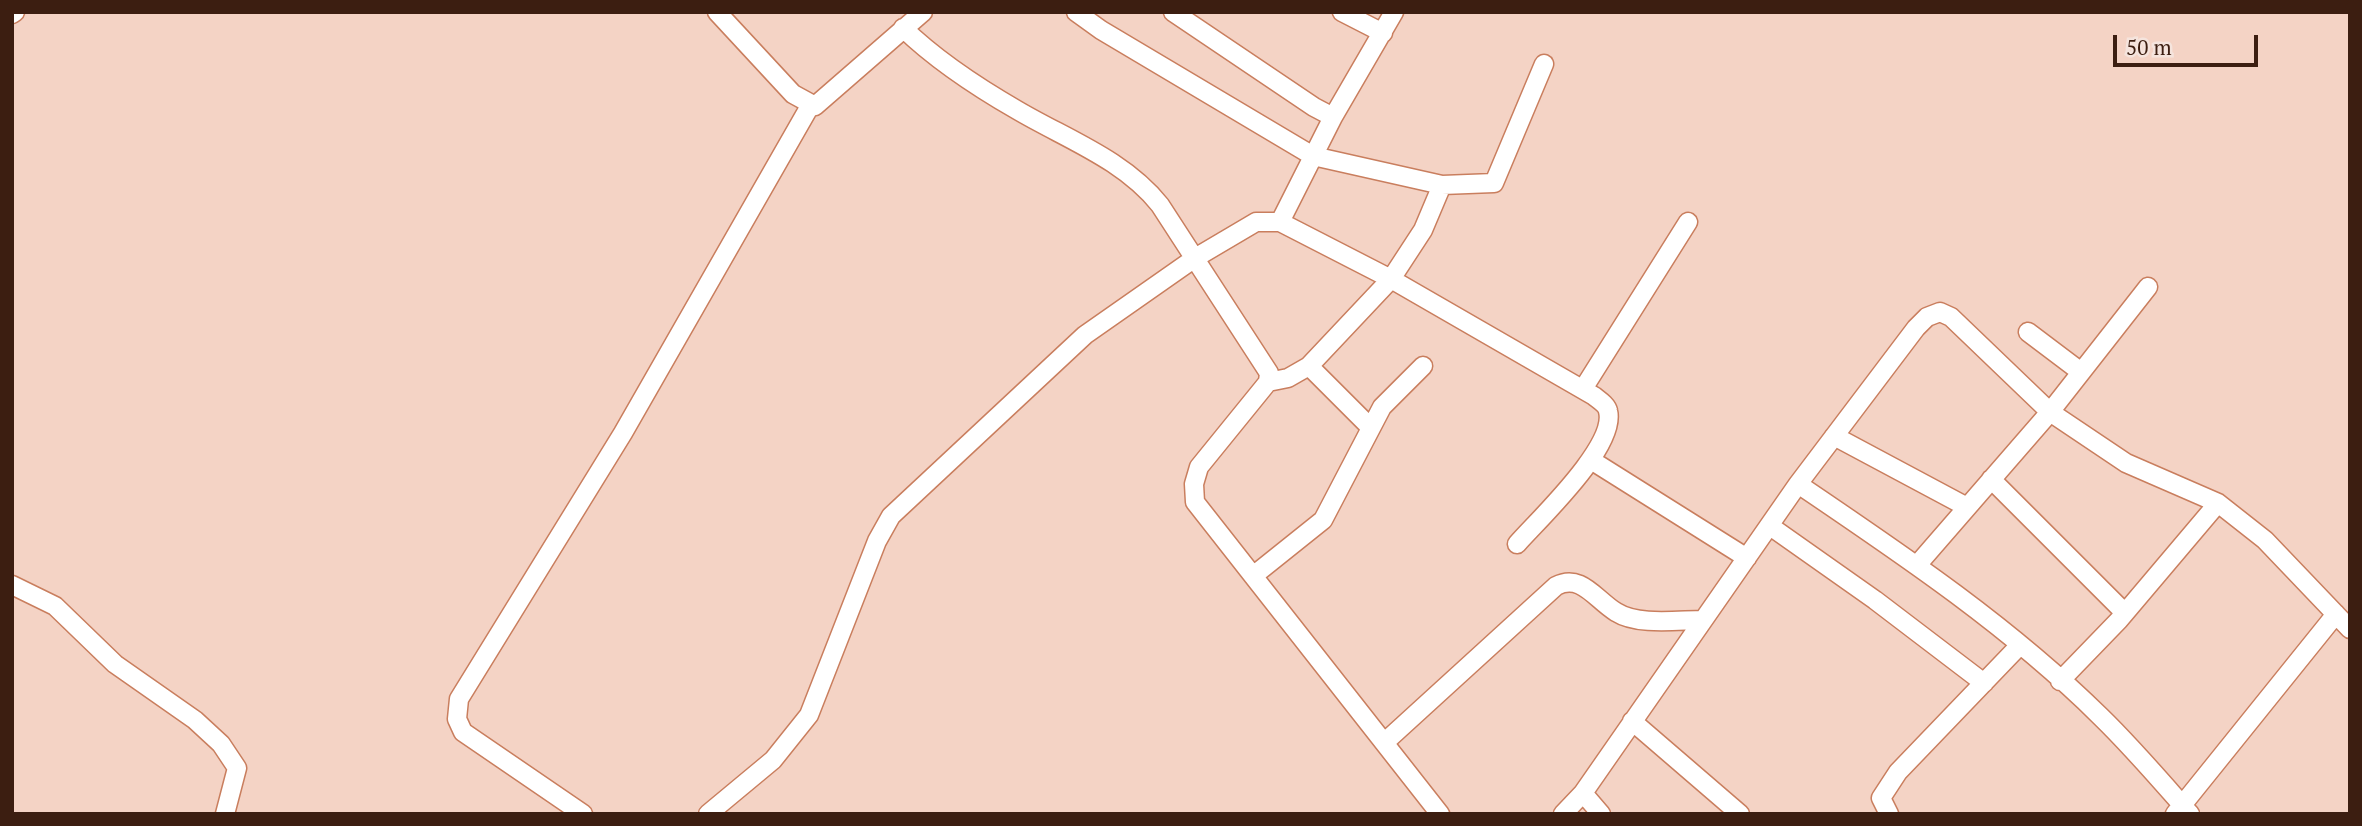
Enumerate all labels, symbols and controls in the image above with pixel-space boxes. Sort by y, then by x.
scale bar [2117,21,2262,65]
text: 50 m [2126,33,2172,61]

